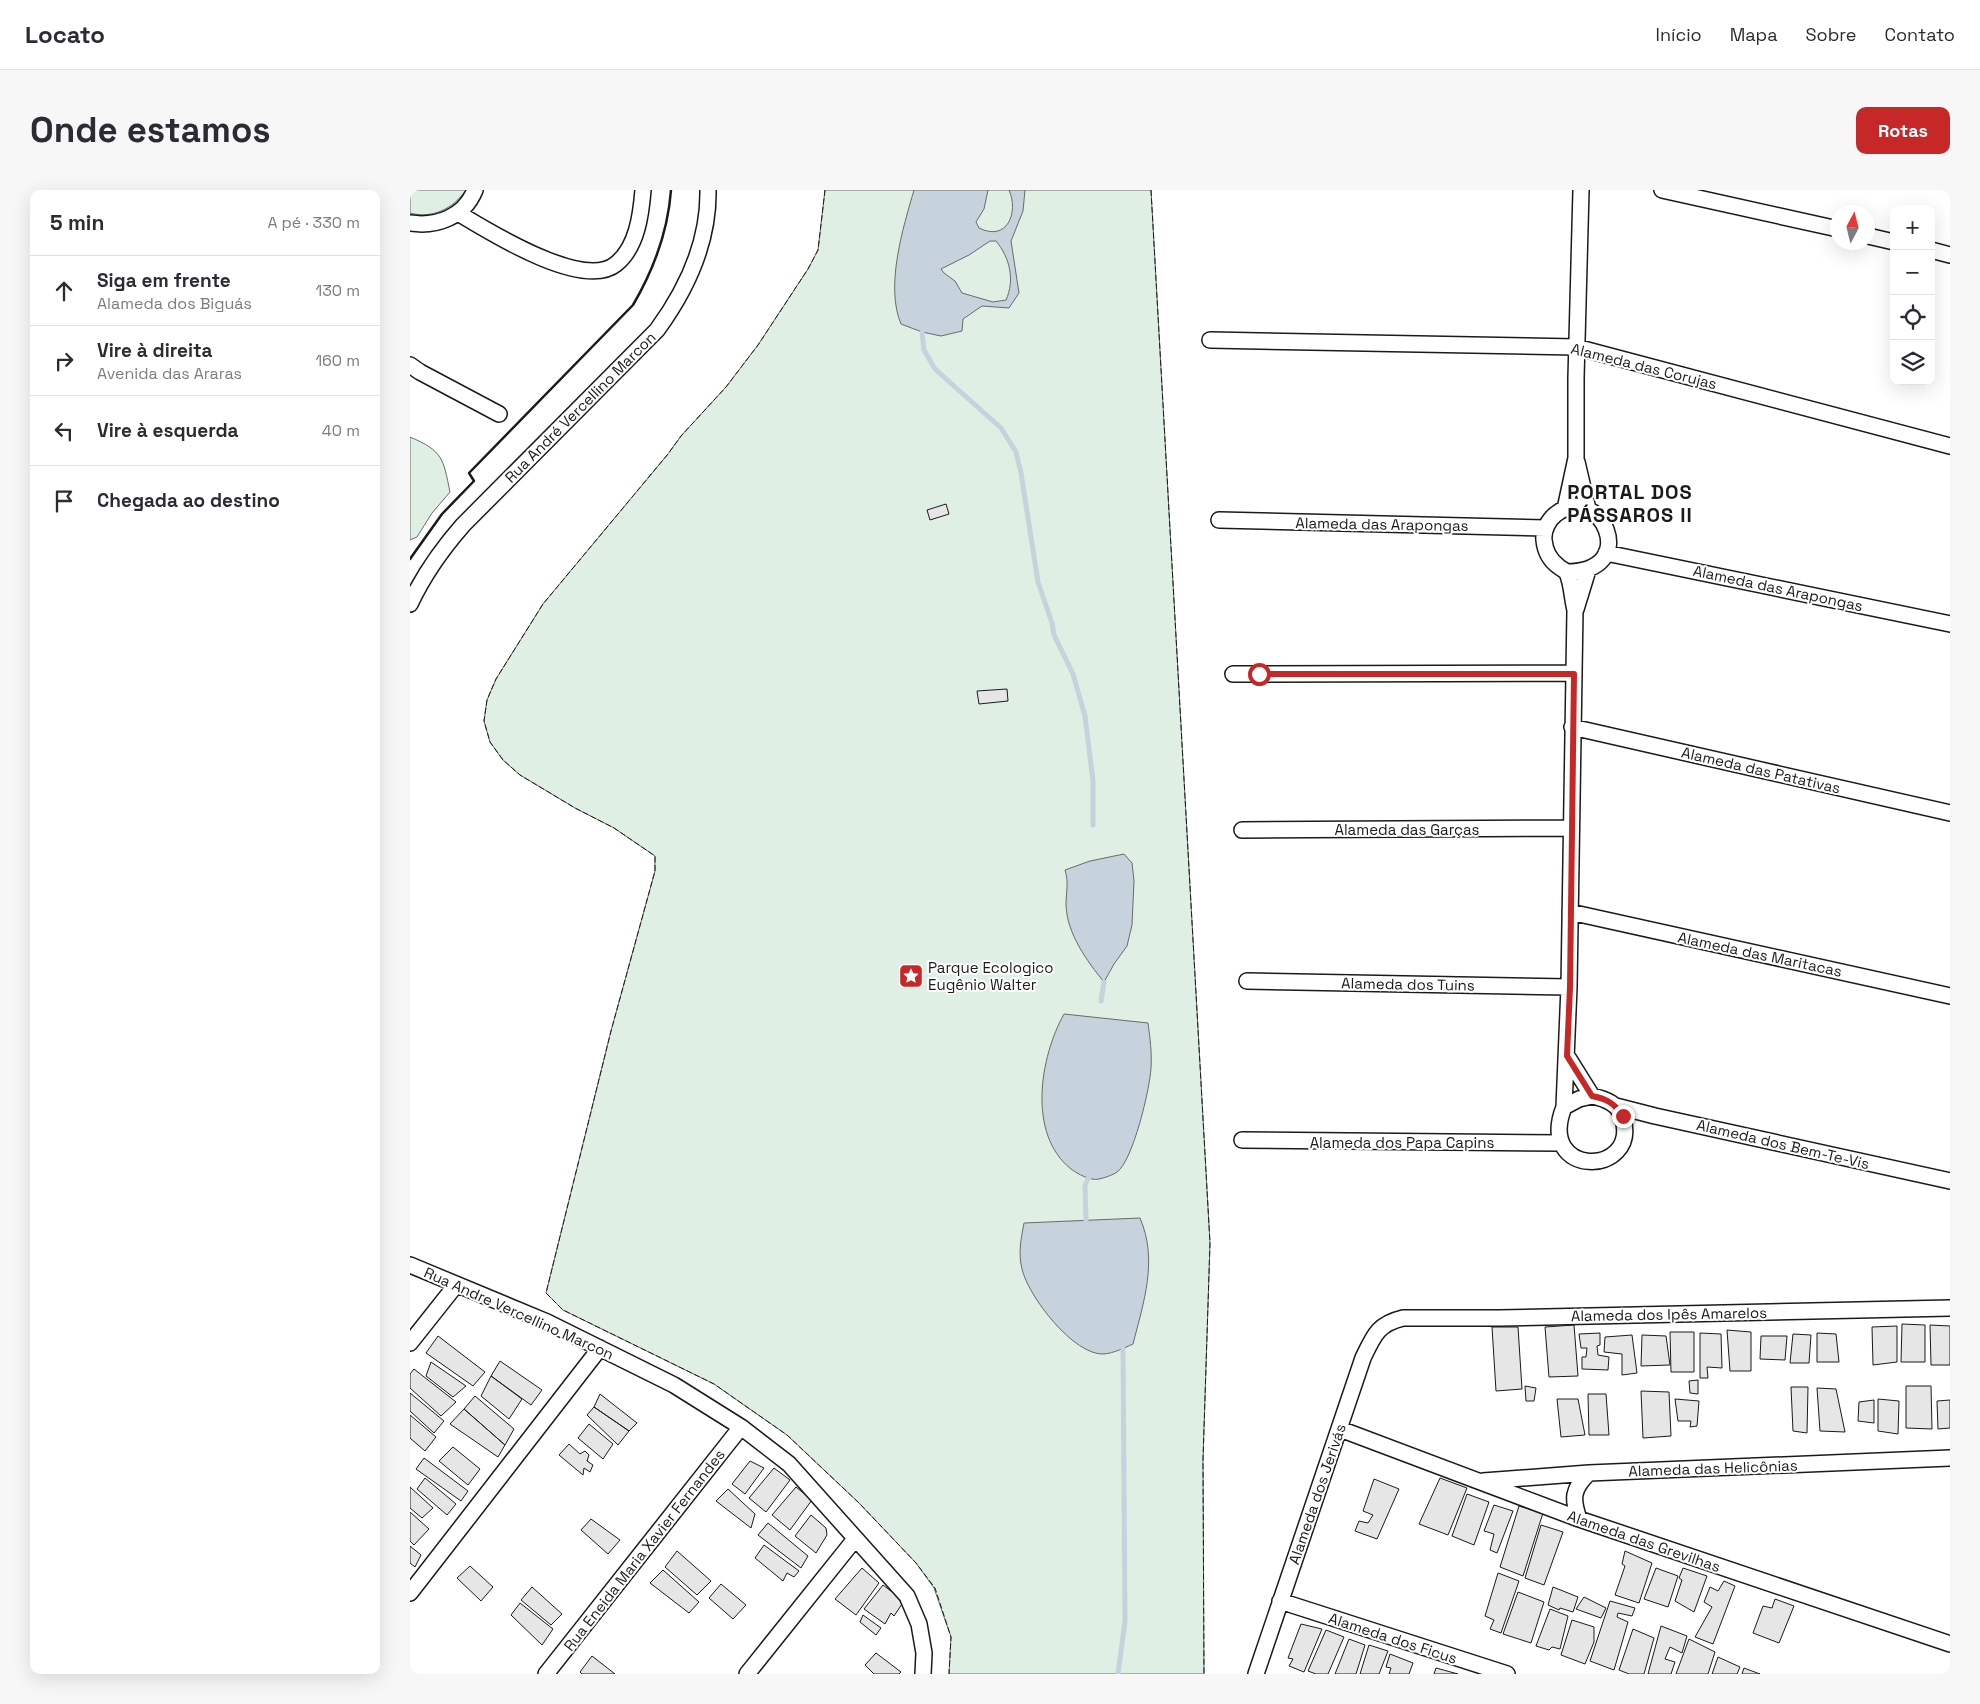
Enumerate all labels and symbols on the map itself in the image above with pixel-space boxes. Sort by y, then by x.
north arrow [1830,205,1875,250]
street label: Rua André Vercellino Marcon [501,328,659,486]
street label: Alameda das Corujas [1569,339,1719,393]
district label: PORTAL DOS PÁSSAROS II [1567,479,1693,528]
street label: Alameda das Arapongas [1295,513,1469,535]
street label: Alameda das Arapongas [1691,561,1865,615]
route start [1248,663,1271,686]
street label: Alameda das Patativas [1680,742,1842,798]
street label: Alameda das Garças [1334,820,1480,839]
street label: Alameda das Maritacas [1676,927,1844,981]
place label: Parque Ecologico Eugênio Walter [928,958,1054,994]
place icon: Parque Ecologico Eugênio Walter [898,963,924,989]
street label: Alameda dos Tuins [1341,973,1475,995]
route end [1612,1105,1635,1128]
street label: Alameda dos Bem-Te-Vis [1695,1115,1871,1173]
street label: Alameda dos Papa Capins [1310,1133,1494,1152]
street label: Rua Andre Vercellino Marcon [421,1262,617,1364]
street label: Alameda dos Ipês Amarelos [1571,1303,1767,1325]
street label: Alameda dos Jerivás [1284,1421,1350,1567]
street label: Rua Eneida Maria Xavier Fernandes [559,1445,729,1655]
street label: Alameda das Helicônias [1628,1456,1798,1480]
street label: Alameda das Grevilhas [1565,1506,1723,1576]
street label: Alameda dos Ficus [1326,1608,1460,1668]

